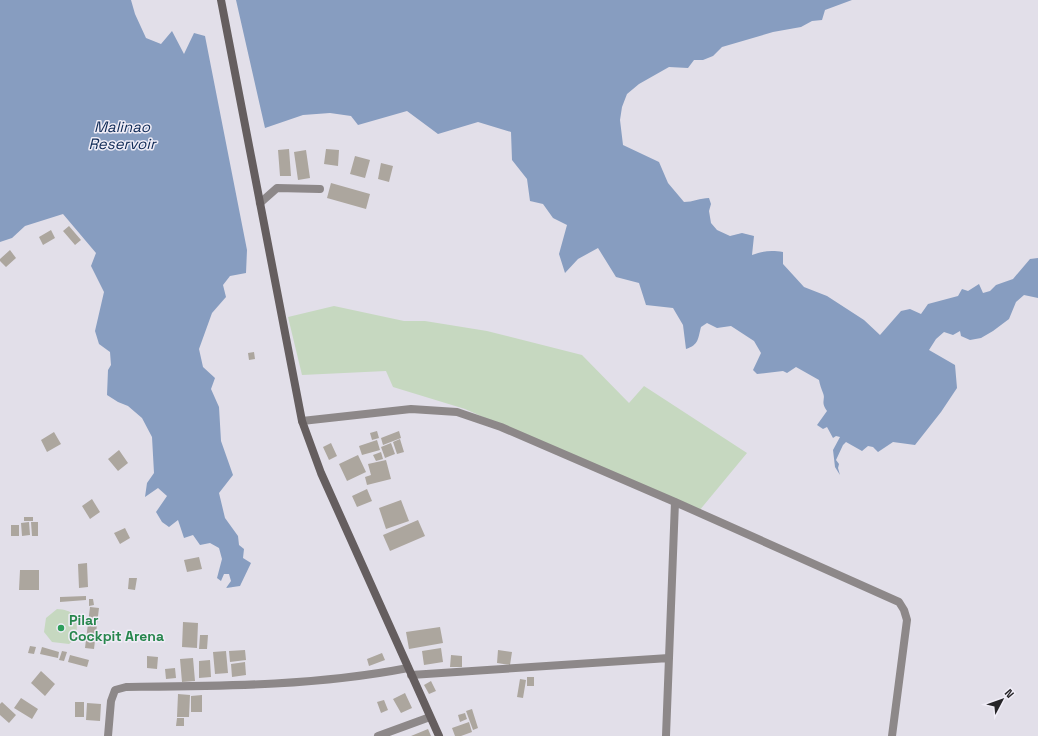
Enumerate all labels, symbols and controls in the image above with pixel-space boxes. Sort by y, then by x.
water label: Malinao Reservoir [88,117,157,153]
place label: Pilar Cockpit Arena [69,611,164,645]
marker: Pilar Cockpit Arena [56,623,66,633]
north arrow [982,680,1022,720]
text: N [1002,686,1017,701]

